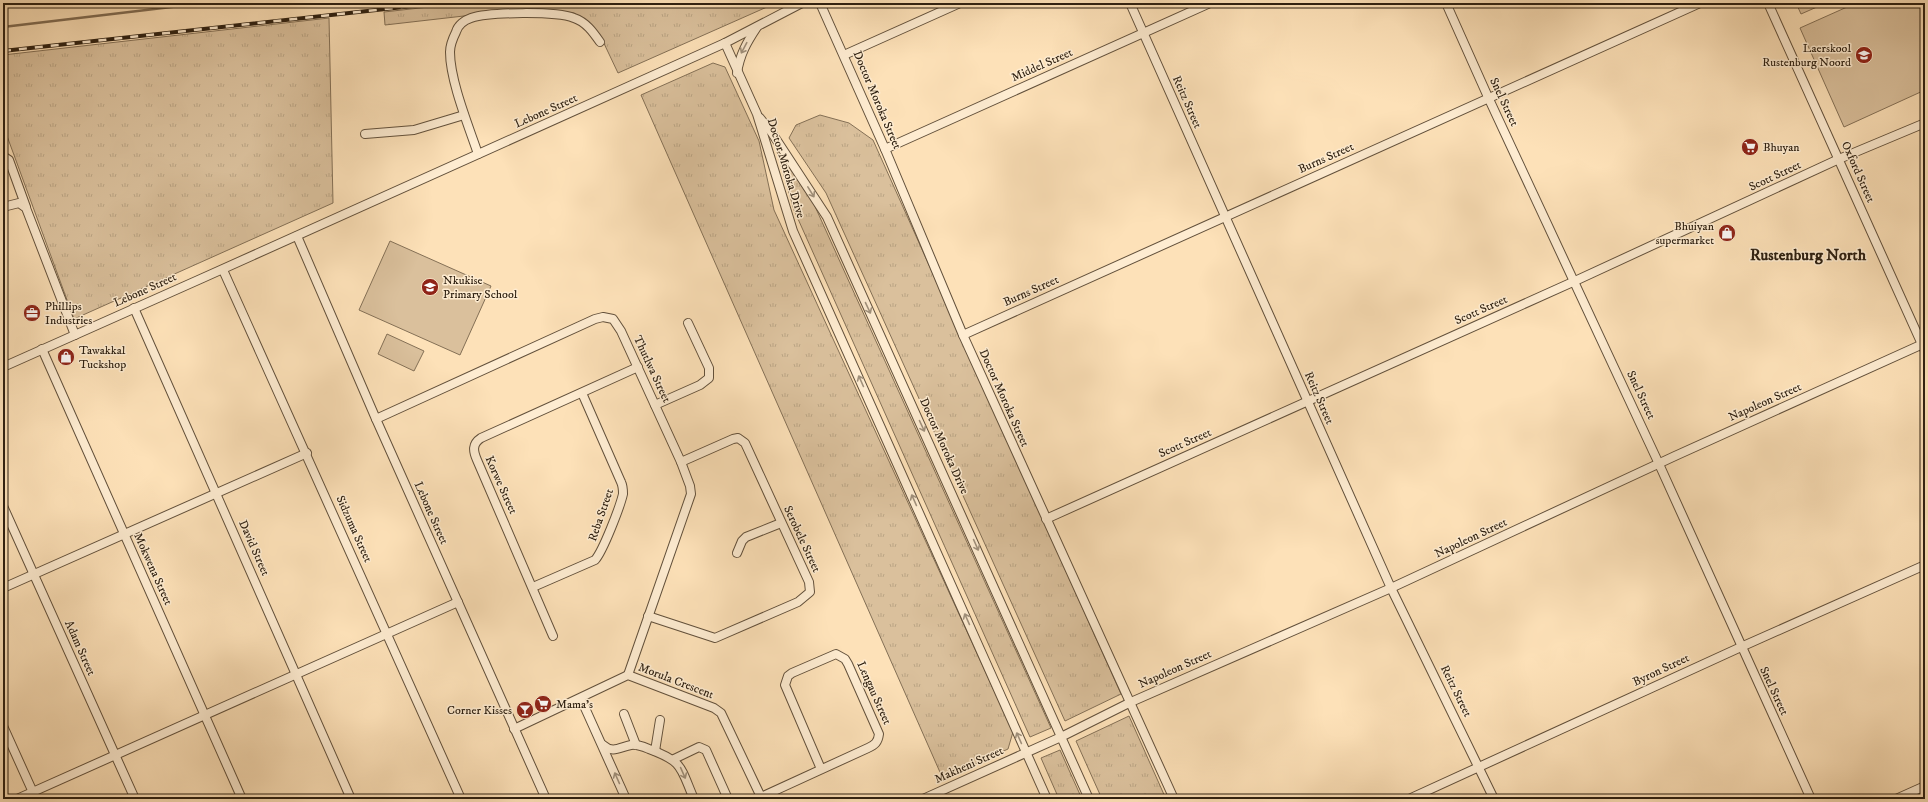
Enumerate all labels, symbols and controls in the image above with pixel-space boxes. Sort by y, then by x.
place label: Laerskool Rustenburg Noord [1762,41,1851,70]
one-way arrow [740,42,747,54]
street label: Middel Street [1009,45,1075,85]
school or university icon: Laerskool Rustenburg Noord [1854,45,1874,65]
street label: Doctor Moroka Street [849,49,905,152]
street label: Reitz Street [1169,73,1205,131]
street label: Snel Street [1486,75,1522,129]
street label: Lebone Street [512,90,580,132]
street label: Doctor Moroka Drive [764,116,808,220]
supermarket icon: Bhuyan [1740,137,1760,157]
street label: Burns Street [1296,139,1356,177]
street label: Oxford Street [1838,139,1878,205]
place label: Bhuyan [1763,140,1800,155]
street label: Scott Street [1746,157,1804,195]
one-way arrow [808,186,816,198]
place label: Bhuiyan supermarket [1656,219,1715,248]
shop icon: Bhuiyan supermarket [1717,223,1737,243]
district label: Rustenburg North [1750,245,1867,265]
street label: Lebone Street [111,269,179,311]
street label: Burns Street [1001,272,1061,310]
place label: Nkukise Primary School [443,273,518,302]
school or university icon: Nkukise Primary School [420,277,440,297]
street label: Scott Street [1452,292,1510,328]
place label: Phillips Industries [45,299,92,328]
one-way arrow [865,302,873,314]
office icon: Phillips Industries [22,303,42,323]
street label: Thutlwa Street [630,333,674,405]
place label: Tawakkal Tuckshop [79,343,126,372]
shop icon: Tawakkal Tuckshop [56,347,76,367]
street label: Doctor Moroka Street [976,347,1032,449]
street label: Snel Street [1623,368,1659,422]
street label: Reitz Street [1301,369,1337,427]
one-way arrow [857,376,864,388]
street label: Napoleon Street [1726,379,1804,425]
street label: Doctor Moroka Drive [916,396,972,496]
one-way arrow [919,420,927,432]
street label: Scott Street [1156,425,1214,461]
street label: Korwe Street [481,454,521,517]
street label: Lebone Street [410,479,452,547]
street label: Reba Street [585,487,617,543]
street label: Sidzuma Street [333,493,375,565]
one-way arrow [910,494,917,506]
street label: Serobele Street [780,503,824,575]
street label: Napoleon Street [1432,515,1510,561]
street label: David Street [235,518,273,578]
street label: Mokwena Street [130,531,176,608]
one-way arrow [973,539,980,551]
one-way arrow [962,613,970,625]
street label: Adam Street [61,618,99,678]
street label: Napoleon Street [1136,646,1214,692]
street label: Byron Street [1630,650,1692,690]
street label: Lengau Street [853,659,895,727]
street label: Morula Crescent [636,660,716,702]
street label: Reitz Street [1437,663,1475,720]
street label: Snel Street [1756,664,1792,718]
supermarket icon: Mama's [533,694,553,714]
place label: Mama's [556,697,593,712]
bar icon: Corner Kisses [515,700,535,720]
place label: Corner Kisses [447,703,512,718]
one-way arrow [1015,732,1022,744]
street label: Makheni Street [932,743,1006,787]
one-way arrow [680,766,687,778]
one-way arrow [612,772,620,784]

